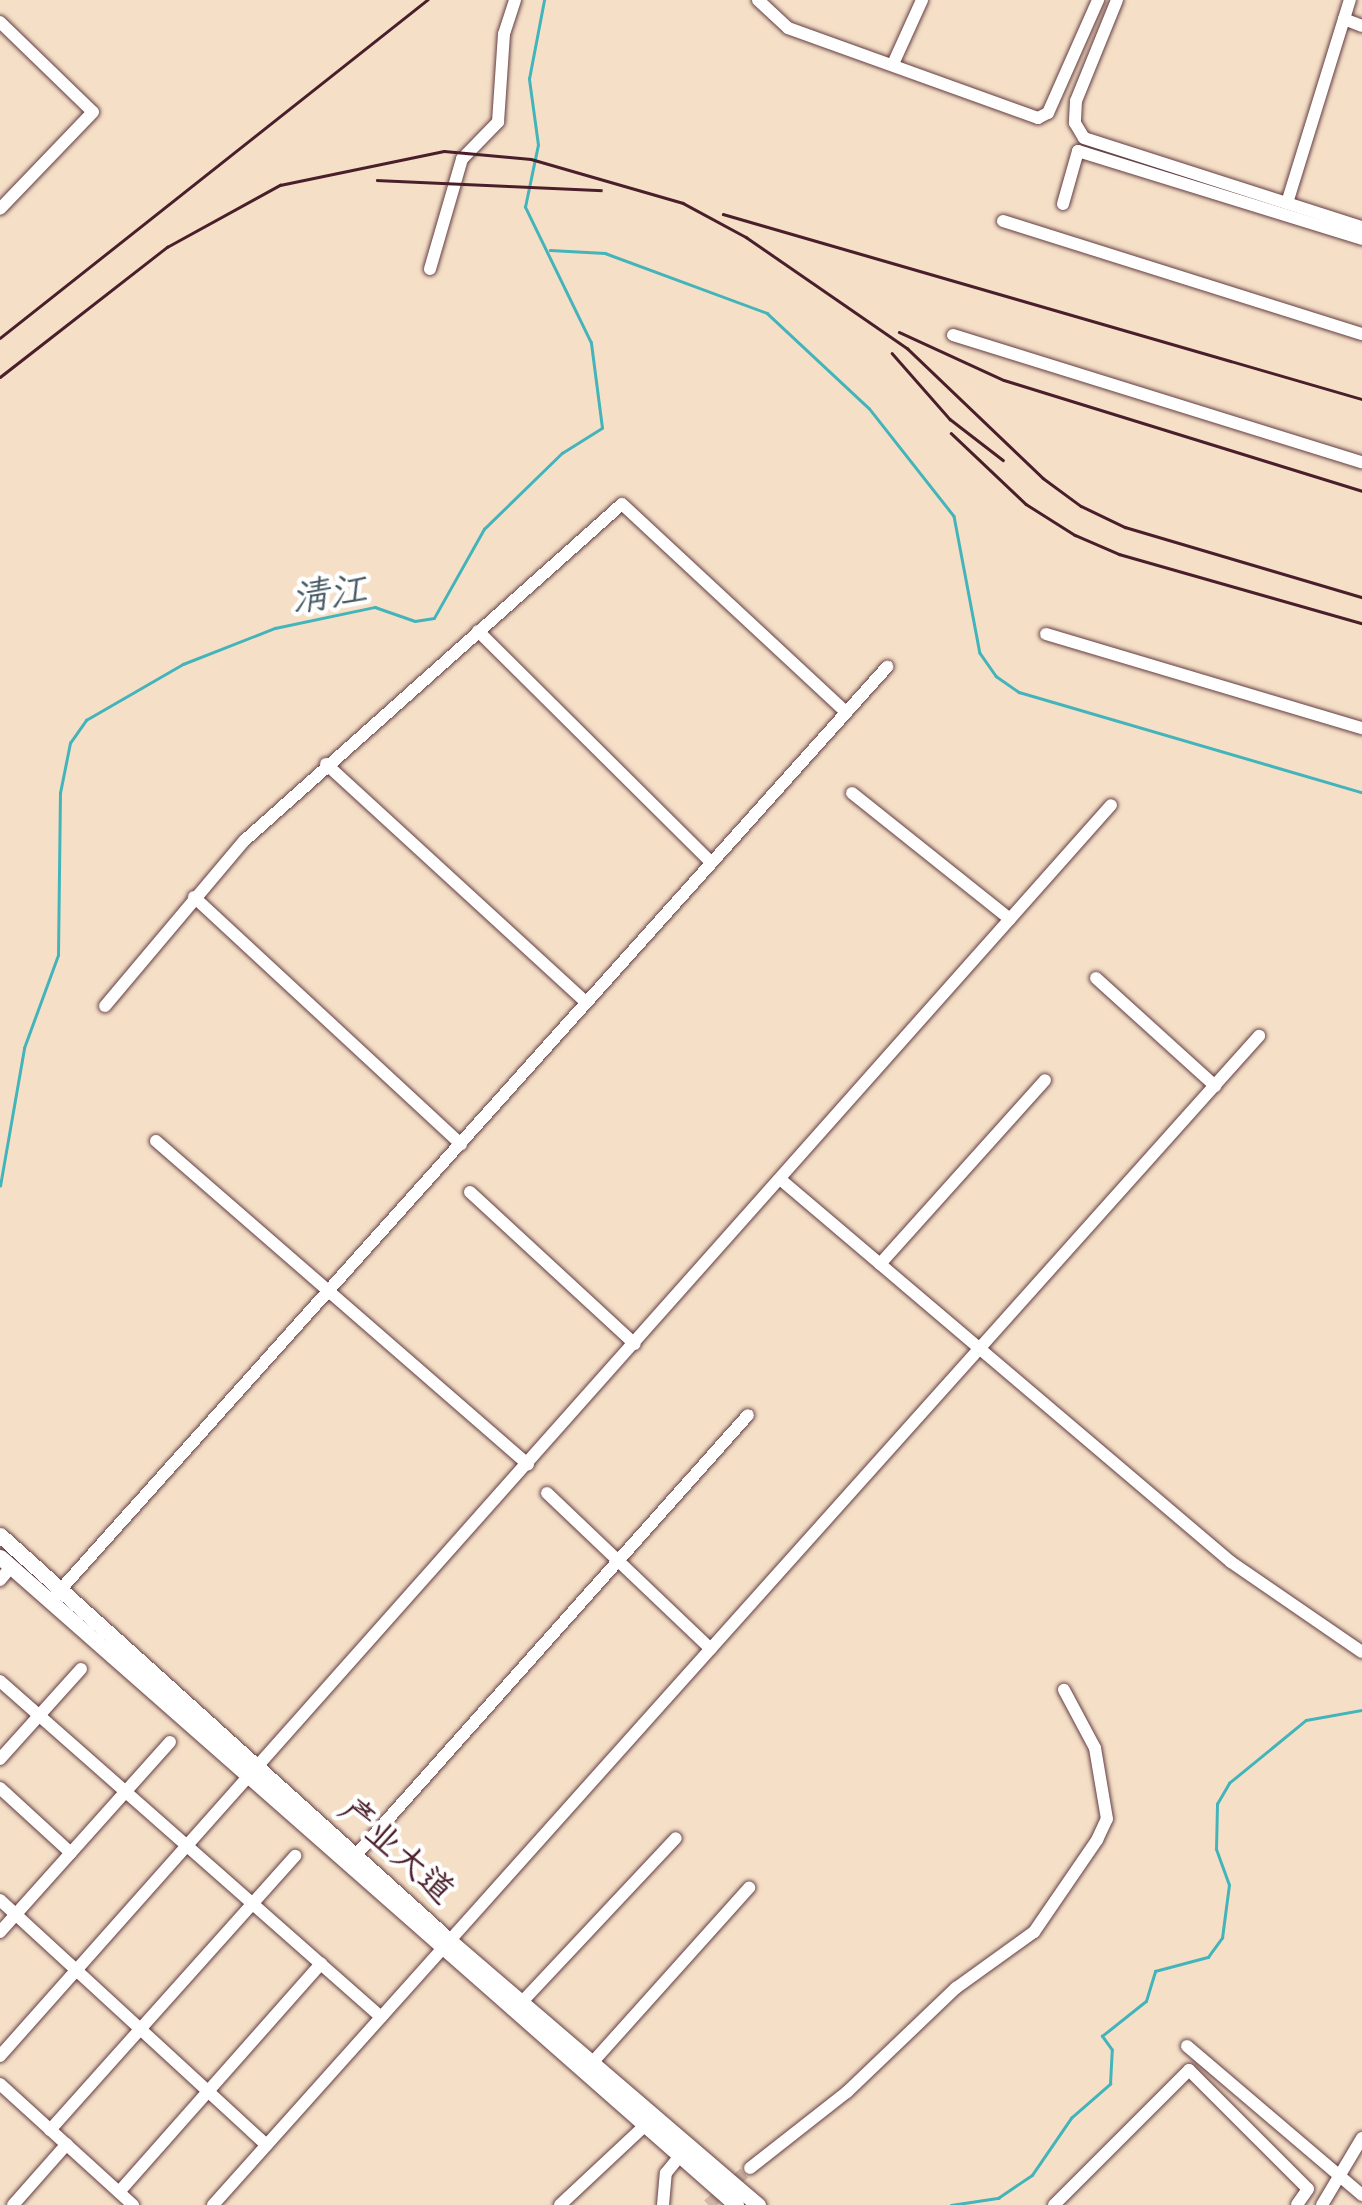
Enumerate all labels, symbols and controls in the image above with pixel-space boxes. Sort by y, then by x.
water label: 清江 [288,567,370,623]
street label: 产业大道 [330,1789,462,1913]

